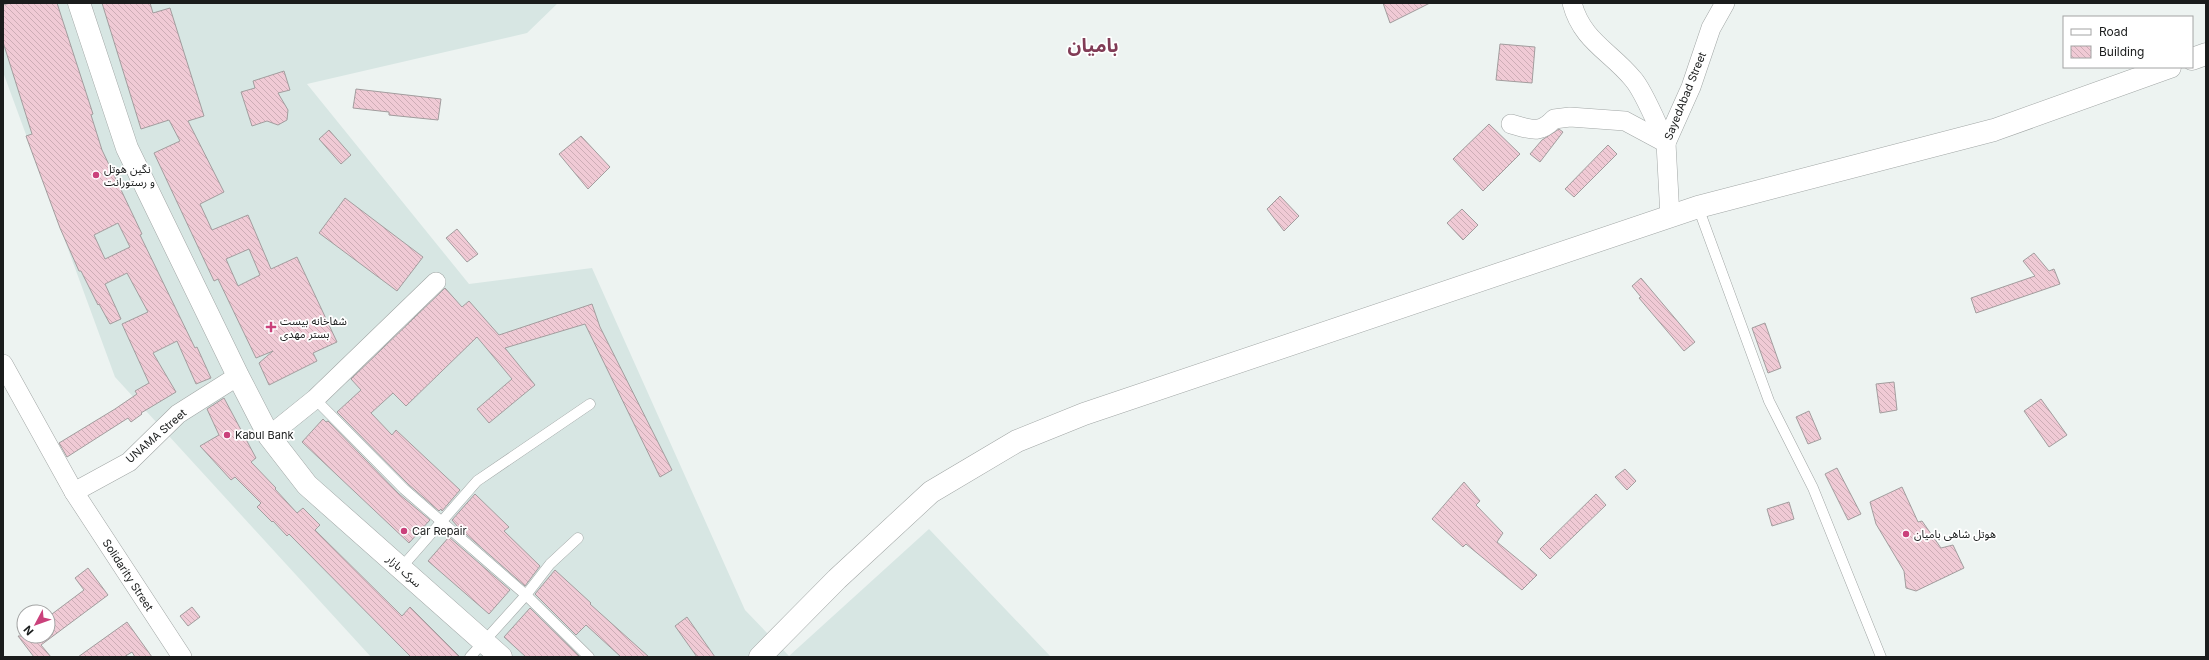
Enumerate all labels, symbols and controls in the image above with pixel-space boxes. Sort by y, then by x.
legend [2063,16,2193,68]
text: Road [2099,24,2128,39]
district label: بامیان [1067,34,1119,57]
text: Building [2099,44,2144,59]
street label: SayedAbad Street [1661,50,1709,142]
place label: نگین هوتل و رستورانت [104,162,155,189]
marker: نگین هوتل و رستورانت [91,170,101,180]
place label: شفاخانه بیست بستر مهدی [280,314,347,341]
marker: شفاخانه بیست بستر مهدی [265,321,277,333]
street label: UNAMA Street [123,406,189,466]
place label: Kabul Bank [235,428,293,442]
marker: Kabul Bank [222,430,232,440]
place label: Car Repair [412,524,467,538]
marker: Car Repair [399,526,409,536]
place label: هوتل شاهی بامیان [1914,527,1996,541]
marker: هوتل شاهی بامیان [1901,529,1911,539]
street label: Solidarity Street [100,536,157,614]
street label: سرک بازار [383,551,425,590]
north arrow [16,604,56,644]
text: N [20,623,36,638]

